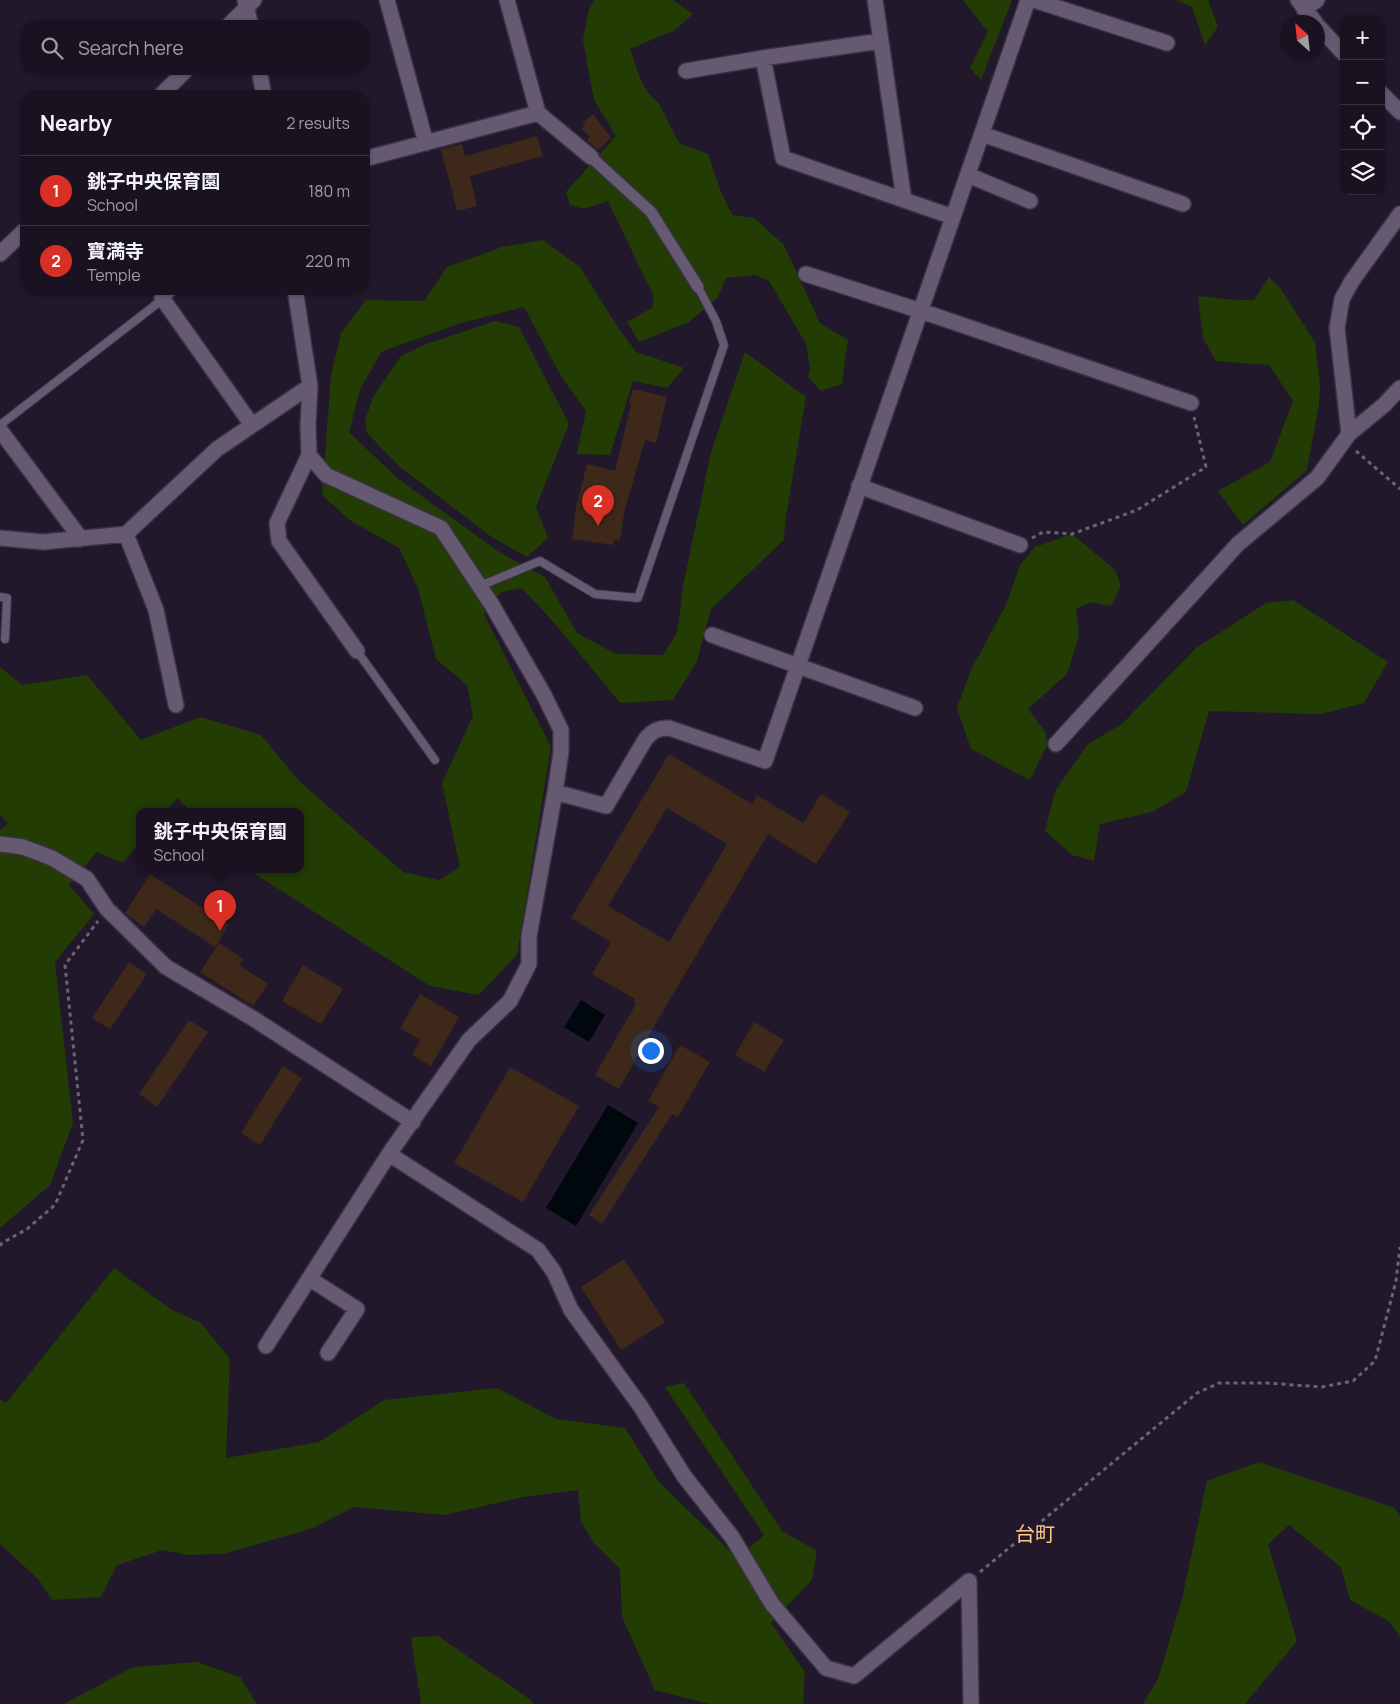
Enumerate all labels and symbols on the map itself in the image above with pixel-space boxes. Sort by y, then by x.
north arrow [1280,15,1325,60]
pin: 2 [582,485,614,526]
pin: 1 [204,890,236,931]
your location [638,1038,664,1064]
district label: 台町 [1015,1520,1055,1547]

